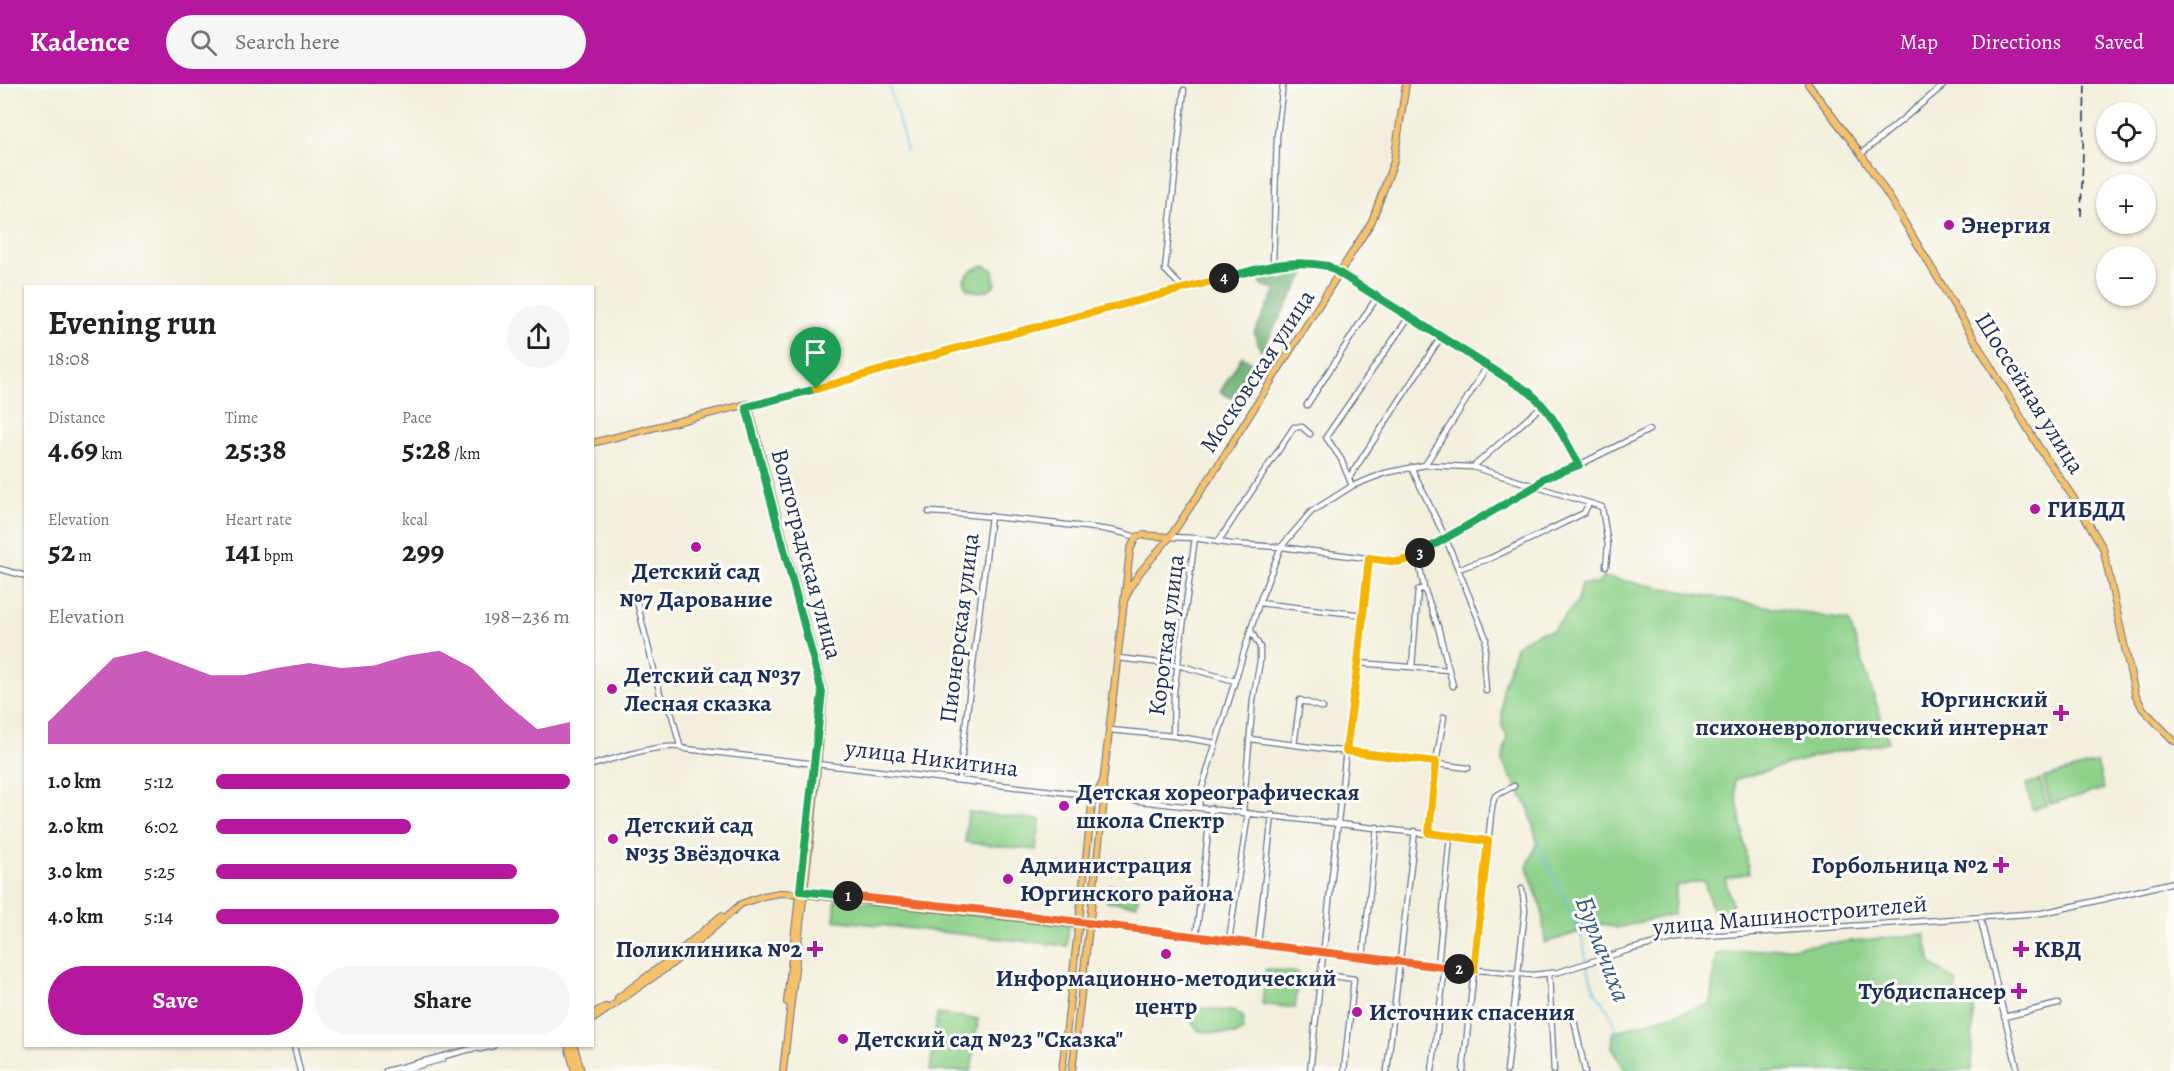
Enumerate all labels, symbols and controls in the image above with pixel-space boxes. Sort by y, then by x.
search box [166,15,586,69]
text: Kadence [30,23,130,61]
icon: search [187,26,220,59]
text: Search here [235,27,340,57]
text: Map [1900,28,1938,56]
text: Directions [1971,28,2061,56]
text: Saved [2094,28,2144,56]
map controls [2096,102,2156,306]
button: locate [2096,102,2156,162]
button: + [2096,174,2156,234]
place label: Энергия [1961,209,2051,241]
marker: Энергия [1942,218,1956,232]
button: − [2096,246,2156,306]
pin: 4 [1209,263,1239,293]
text: 4 [1220,267,1228,289]
street label: Московская улица [1192,283,1322,459]
text: Evening run [48,300,217,345]
button: share [507,305,570,368]
street label: Шоссейная улица [1967,306,2093,480]
pin [790,327,841,389]
icon: arrive [799,336,832,369]
text: 18:08 [48,345,90,372]
text: Distance [48,407,105,429]
text: Time [225,407,258,429]
text: Pace [402,407,432,429]
text: 4.69 [48,429,98,469]
text: 25:38 [225,429,287,469]
text: 5:28 [402,429,451,469]
text: km [98,443,123,465]
text: /km [451,443,481,465]
street label: Волгоградская улица [763,445,851,663]
place label: ГИБДД [2047,493,2125,525]
marker: ГИБДД [2028,502,2042,516]
text: Elevation [48,509,109,531]
text: Heart rate [225,509,292,531]
text: kcal [402,509,428,531]
text: 52 [48,531,75,571]
text: 141 [225,531,261,571]
text: 299 [402,531,444,571]
street label: Пионерская улица [931,531,987,725]
pin: 3 [1405,538,1435,568]
marker: Детский сад №7 Дарование [689,540,703,554]
text: 3 [1417,542,1423,564]
text: m [75,545,92,567]
text: bpm [261,545,294,567]
street label: Короткая улица [1140,552,1192,718]
place label: Детский сад №7 Дарование [619,555,773,615]
text: Elevation [48,603,125,630]
text: 198–236 m [485,603,570,630]
place label: Детский сад №37 Лесная сказка [624,659,801,719]
marker: Детский сад №37 Лесная сказка [605,682,619,696]
place label: Юргинский психоневрологический интернат [1695,683,2048,743]
marker: Юргинский психоневрологический интернат [2052,704,2070,722]
street label: улица Никитина [843,731,1020,784]
text: 1.0 km [48,768,101,795]
text: 5:12 [144,768,174,795]
place label: Детская хореографическая школа Спектр [1076,776,1360,836]
marker: Детская хореографическая школа Спектр [1057,799,1071,813]
place label: Детский сад №35 Звёздочка [625,809,781,869]
text: 2.0 km [48,813,104,840]
text: 6:02 [144,813,178,840]
marker: Детский сад №35 Звёздочка [606,832,620,846]
place label: Администрация Юргинского района [1019,849,1234,909]
place label: Горбольница №2 [1811,849,1988,881]
marker: Горбольница №2 [1992,856,2010,874]
text: 3.0 km [48,858,103,885]
text: 5:25 [144,858,175,885]
marker: Администрация Юргинского района [1001,872,1015,886]
pin: 1 [833,881,863,911]
text: 1 [845,885,851,907]
street label: улица Машиностроителей [1650,887,1929,943]
water label: Бурлачиха [1567,891,1639,1007]
text: 4.0 km [48,903,104,930]
text: 5:14 [144,903,173,930]
place label: Поликлиника №2 [615,933,802,965]
place label: КВД [2034,933,2081,965]
marker: Поликлиника №2 [806,940,824,958]
marker: КВД [2012,940,2030,958]
marker: Информационно-методический центр [1159,947,1173,961]
pin: 2 [1444,954,1474,984]
text: 2 [1455,958,1463,980]
place label: Информационно-методический центр [995,962,1337,1022]
button: Save [48,966,303,1035]
button: Share [315,966,570,1035]
place label: Тубдиспансер [1858,975,2006,1007]
marker: Тубдиспансер [2010,982,2028,1000]
place label: Источник спасения [1369,996,1575,1028]
marker: Источник спасения [1350,1005,1364,1019]
place label: Детский сад №23 "Сказка" [855,1023,1123,1055]
marker: Детский сад №23 "Сказка" [836,1032,850,1046]

